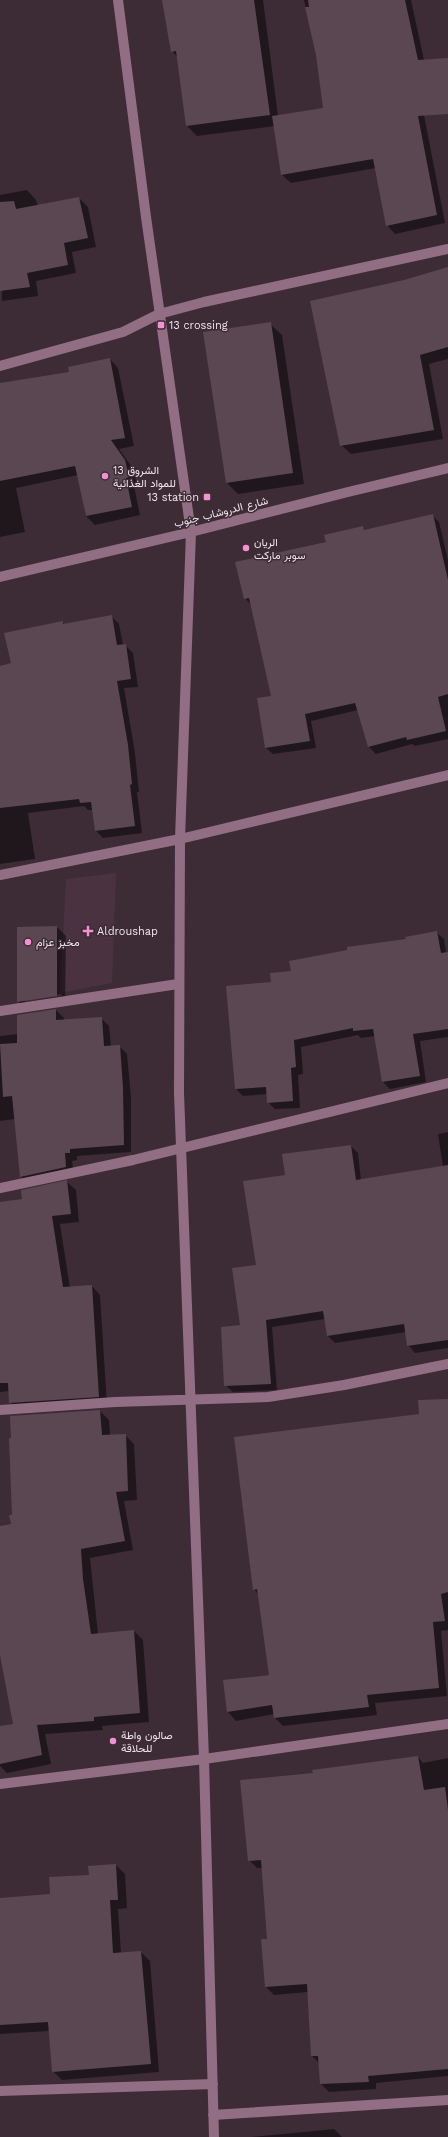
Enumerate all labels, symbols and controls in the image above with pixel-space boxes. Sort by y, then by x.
place label: 13 crossing [169,319,228,332]
marker: 13 crossing [156,320,166,330]
place label: الشروق 13 للمواد الغذائية [113,464,176,490]
marker: الشروق 13 للمواد الغذائية [100,471,110,481]
place label: 13 station [147,491,199,504]
marker: 13 station [202,492,212,502]
street label: شارع الدروشاب جنوب [173,494,270,531]
place label: الريان سوبر ماركت [254,536,306,562]
marker: الريان سوبر ماركت [241,543,251,553]
marker: Aldroushap [82,925,94,937]
place label: Aldroushap [97,925,158,938]
place label: مخبز عزام [36,936,80,950]
marker: مخبز عزام [23,937,33,947]
place label: صالون واطة للحلاقة [121,1729,173,1755]
marker: صالون واطة للحلاقة [108,1736,118,1746]

